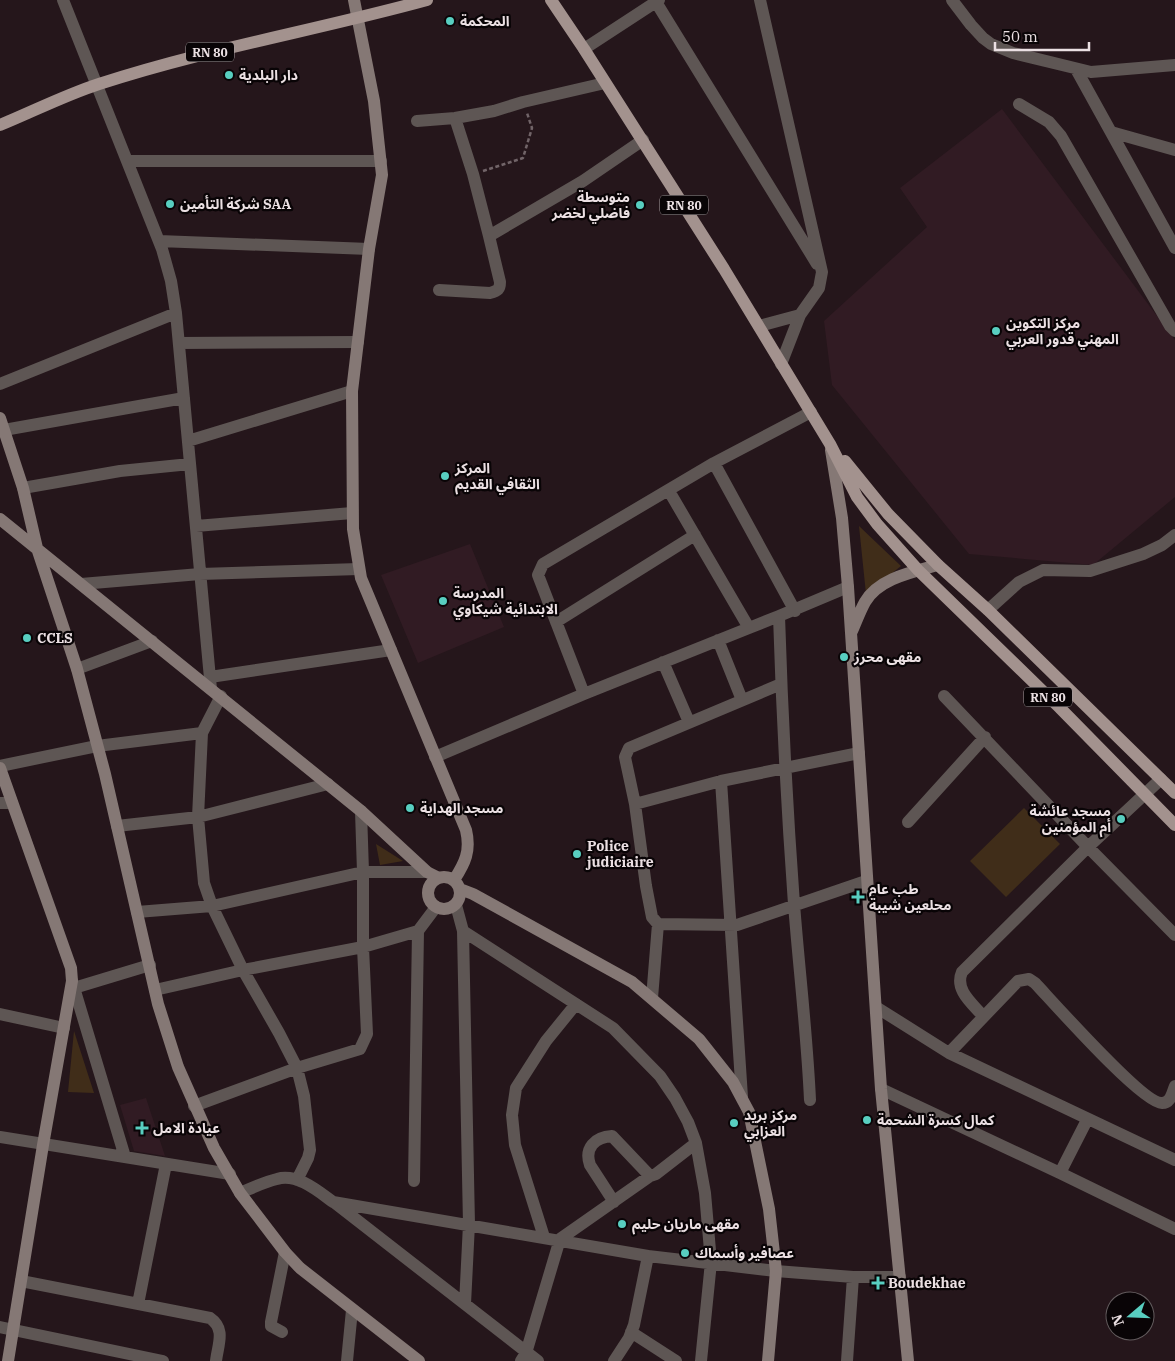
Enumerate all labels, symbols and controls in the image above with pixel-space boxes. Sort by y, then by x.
place label: المحكمة [460,12,510,30]
marker: المحكمة [444,15,456,27]
scale bar [995,20,1089,52]
text: 50 m [1002,27,1038,46]
road number: RN 80 [186,42,234,62]
place label: دار البلدية [239,66,298,84]
marker: دار البلدية [223,69,235,81]
place label: متوسطة فاضلي لخضر [551,188,630,224]
place label: شركة التأمين SAA [180,195,291,213]
road number: RN 80 [660,196,708,214]
marker: شركة التأمين SAA [164,198,176,210]
marker: متوسطة فاضلي لخضر [634,199,646,211]
place label: مركز التكوين المهني قدور العربي [1006,314,1119,350]
marker: مركز التكوين المهني قدور العربي [990,325,1002,337]
place label: المركز الثقافي القديم [454,459,540,495]
marker: المركز الثقافي القديم [439,470,451,482]
place label: المدرسة الابتدائية شيكاوي [453,584,558,620]
marker: المدرسة الابتدائية شيكاوي [437,595,449,607]
place label: CCLS [37,629,73,647]
marker: CCLS [21,632,33,644]
place label: مقهى محرز [853,648,921,666]
marker: مقهى محرز [838,651,850,663]
road number: RN 80 [1024,688,1072,706]
place label: مسجد الهداية [420,799,503,817]
marker: مسجد الهداية [404,802,416,814]
place label: مسجد عائشة أم المؤمنين [1029,802,1111,838]
marker: مسجد عائشة أم المؤمنين [1115,813,1127,825]
place label: Police judiciaire [585,837,654,871]
marker: Police judiciaire [571,848,583,860]
place label: طب عام محلعين شيبة [869,880,951,914]
marker: طب عام محلعين شيبة [851,890,865,904]
place label: مركز بريد العزابي [744,1106,797,1142]
place label: كمال كسرة الشحمة [877,1111,995,1129]
marker: كمال كسرة الشحمة [861,1114,873,1126]
marker: مركز بريد العزابي [728,1117,740,1129]
place label: عيادة الامل [153,1119,220,1137]
marker: عيادة الامل [135,1121,149,1135]
place label: مقهى ماريان حليم [632,1215,740,1235]
marker: مقهى ماريان حليم [616,1218,628,1230]
place label: عصافير وأسماك [695,1244,794,1262]
marker: عصافير وأسماك [679,1247,691,1259]
place label: Boudekhae [888,1274,966,1292]
marker: Boudekhae [872,1277,884,1289]
north arrow [1105,1291,1155,1341]
text: N [1107,1312,1128,1328]

